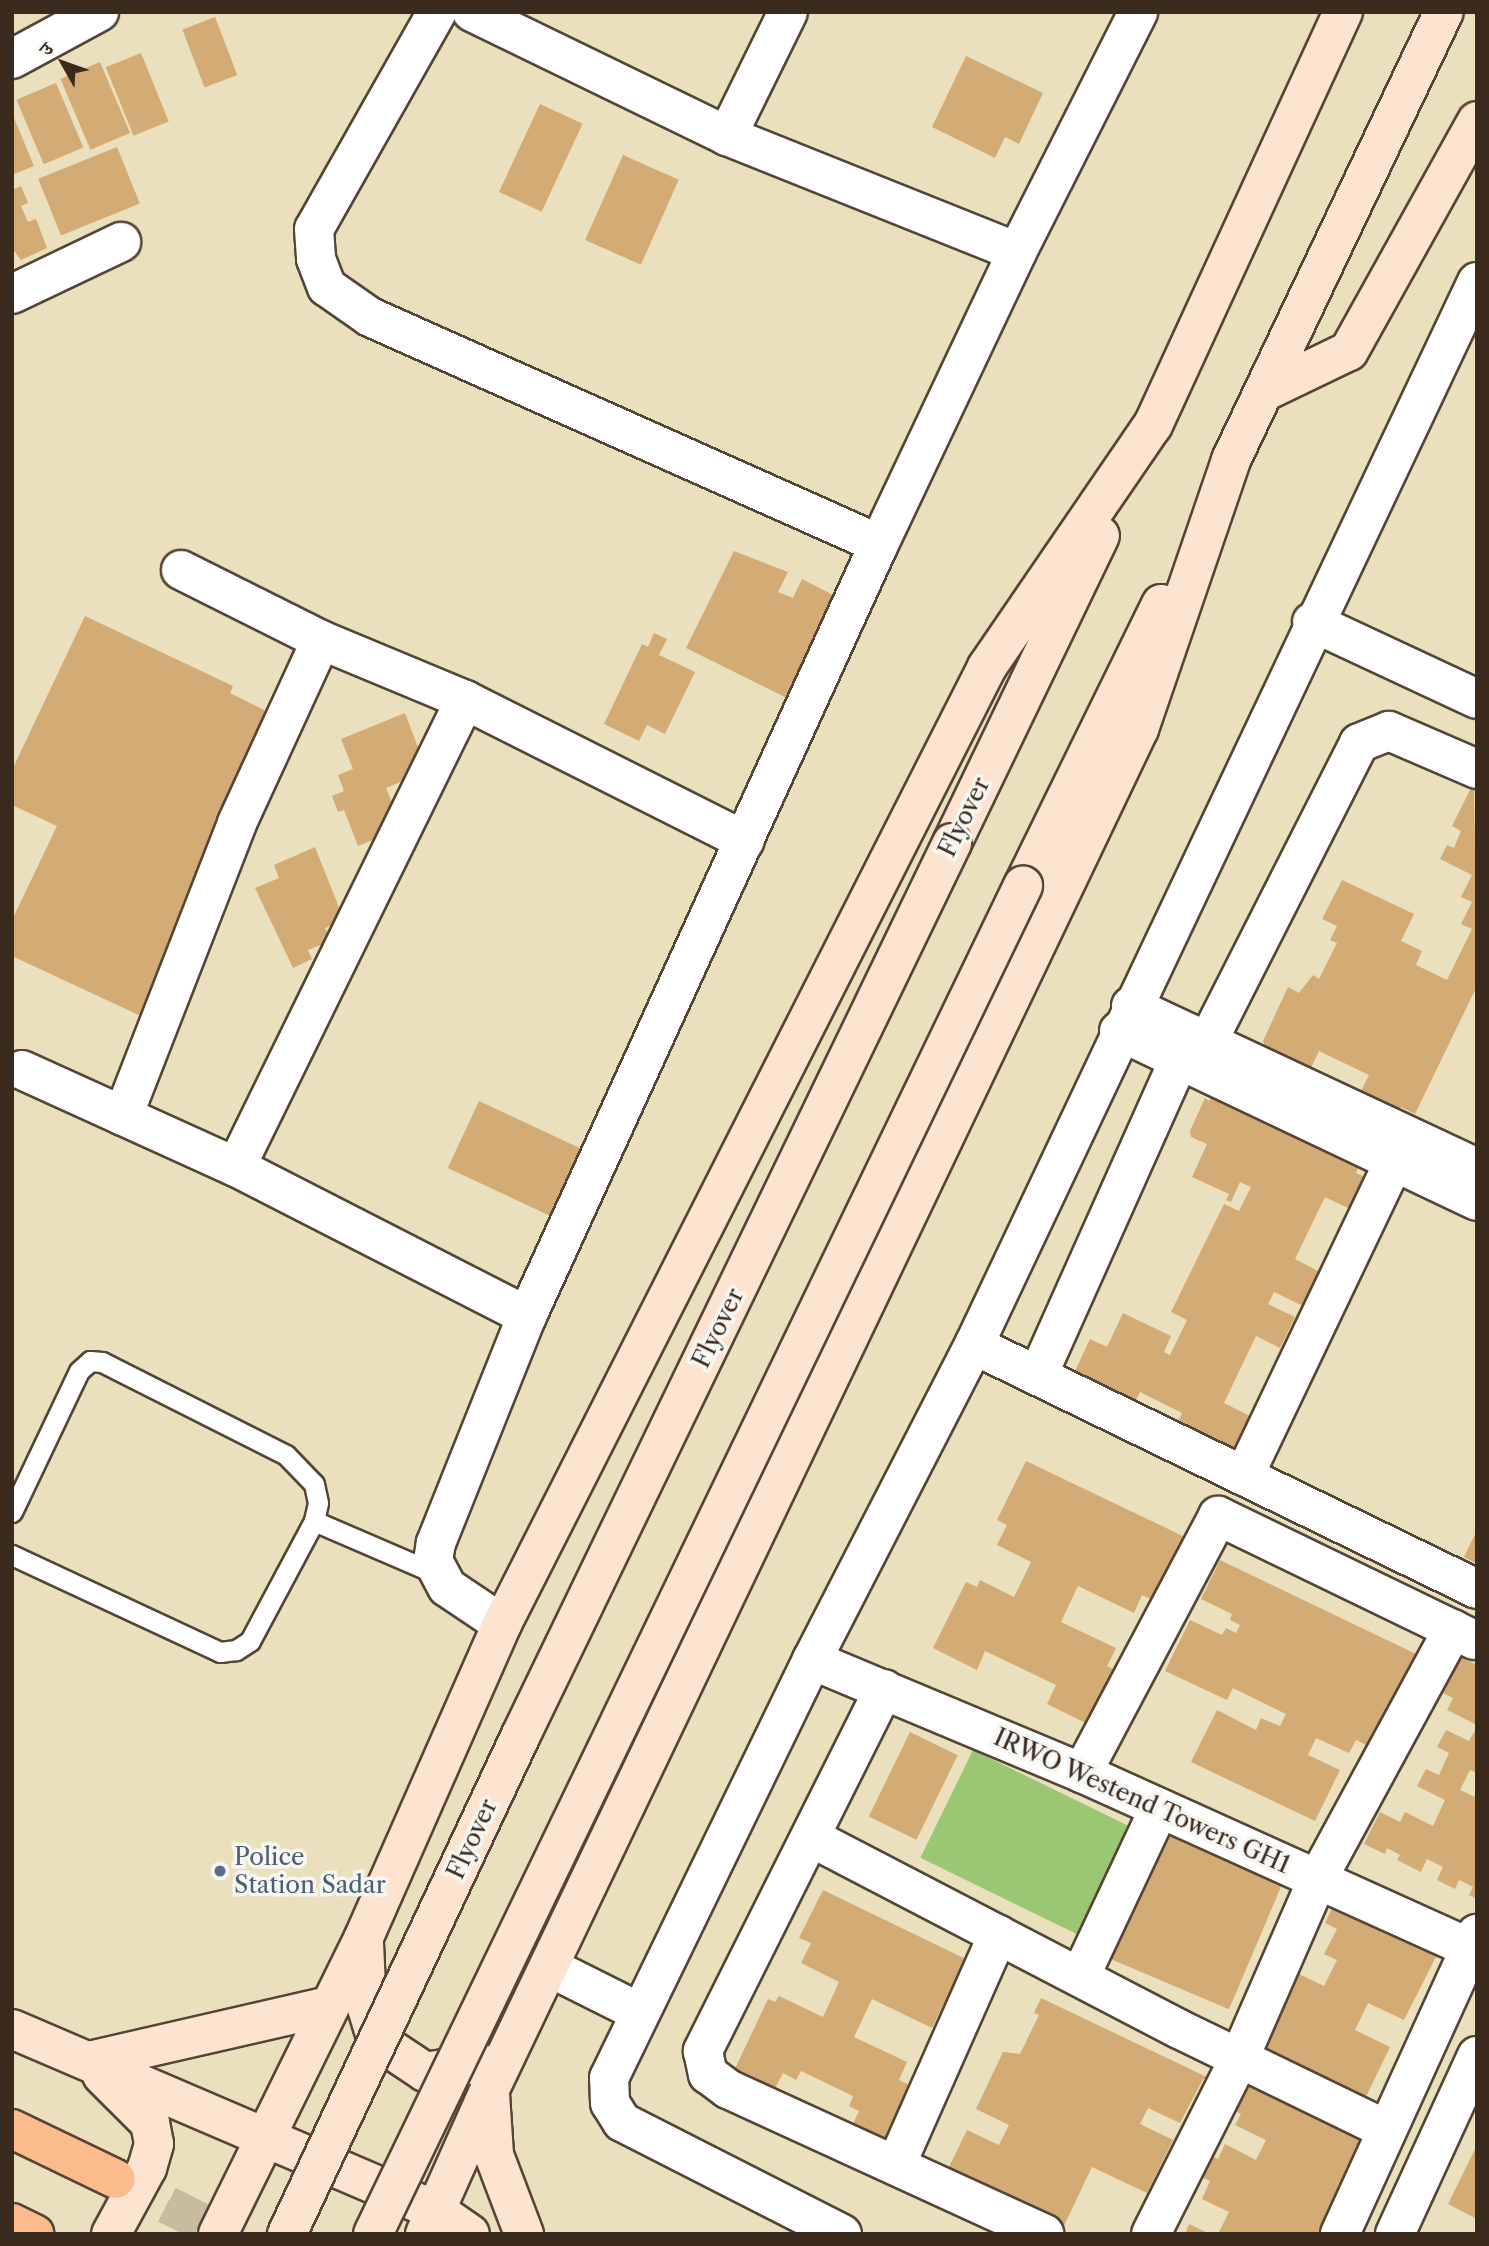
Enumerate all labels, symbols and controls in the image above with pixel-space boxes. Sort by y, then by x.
north arrow [28,28,98,98]
text: उ [35,38,58,60]
street label: Flyover [932,772,996,862]
street label: Flyover [686,1283,750,1373]
street label: IRWO Westend Towers GH1 [989,1722,1295,1880]
street label: Flyover [441,1794,503,1884]
place label: Police Station Sadar [234,1843,386,1899]
marker: Police Station Sadar [212,1863,228,1879]

